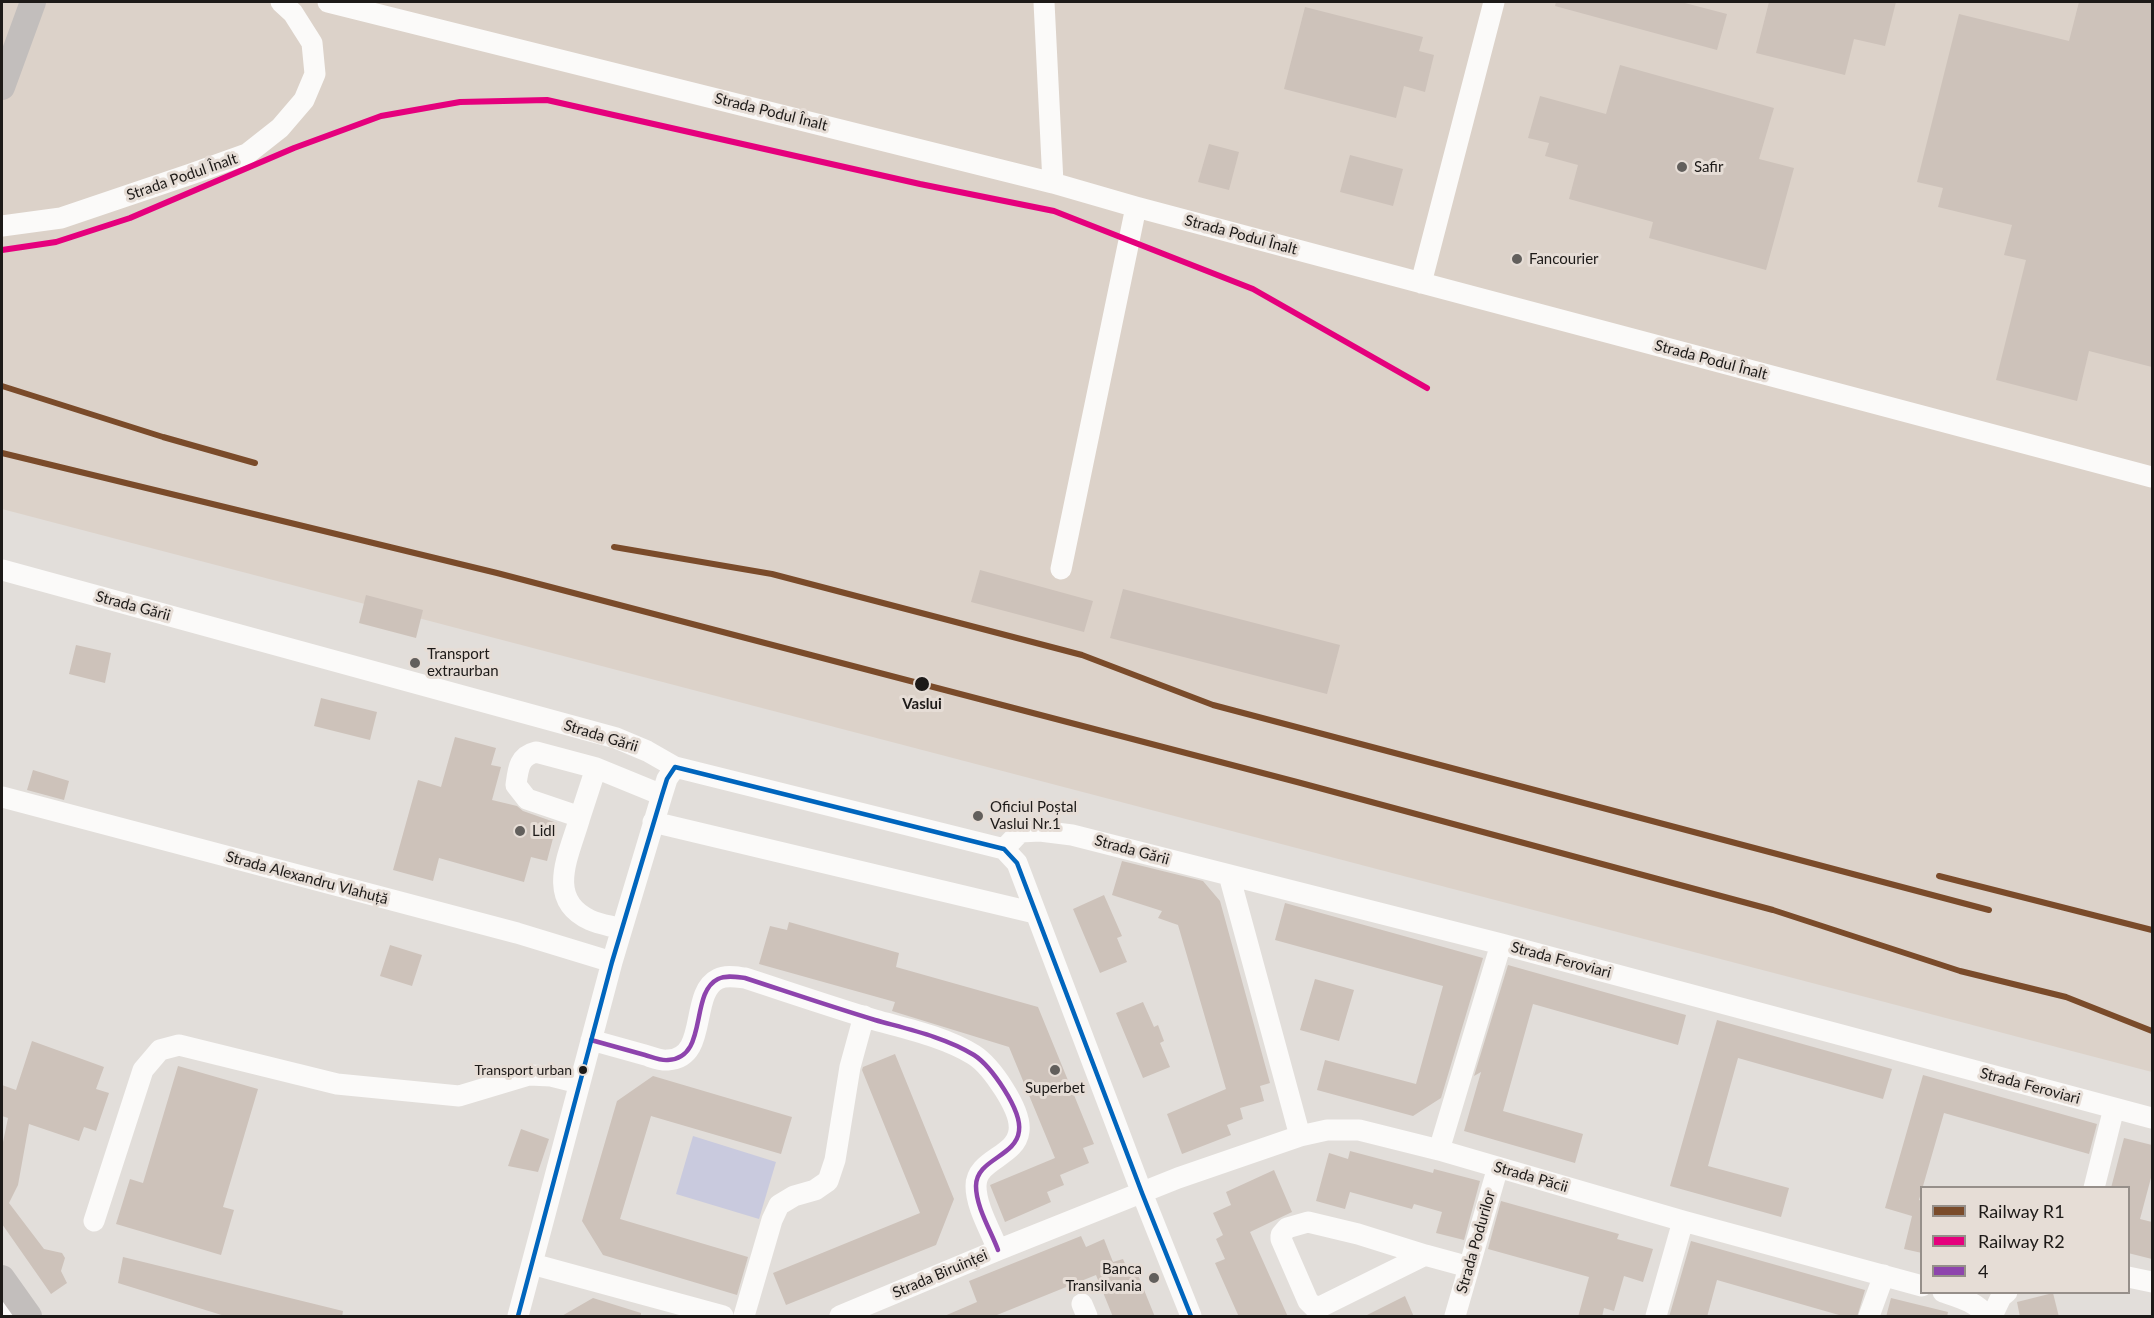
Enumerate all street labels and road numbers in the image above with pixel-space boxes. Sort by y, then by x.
street label: Strada Podul Înalt [713,89,829,135]
street label: Strada Podul Înalt [124,150,240,204]
street label: Strada Podul Înalt [1183,211,1299,259]
street label: Strada Podul Înalt [1653,336,1769,384]
street label: Strada Gării [94,587,172,625]
street label: Strada Gării [562,716,640,756]
street label: Strada Gării [1093,831,1171,869]
street label: Strada Alexandru Vlahuță [224,848,390,908]
street label: Strada Feroviari [1509,938,1613,982]
street label: Strada Feroviari [1978,1064,2082,1108]
street label: Strada Păcii [1492,1158,1570,1196]
street label: Strada Podurilor [1453,1189,1499,1295]
street label: Strada Biruinței [890,1246,990,1302]

